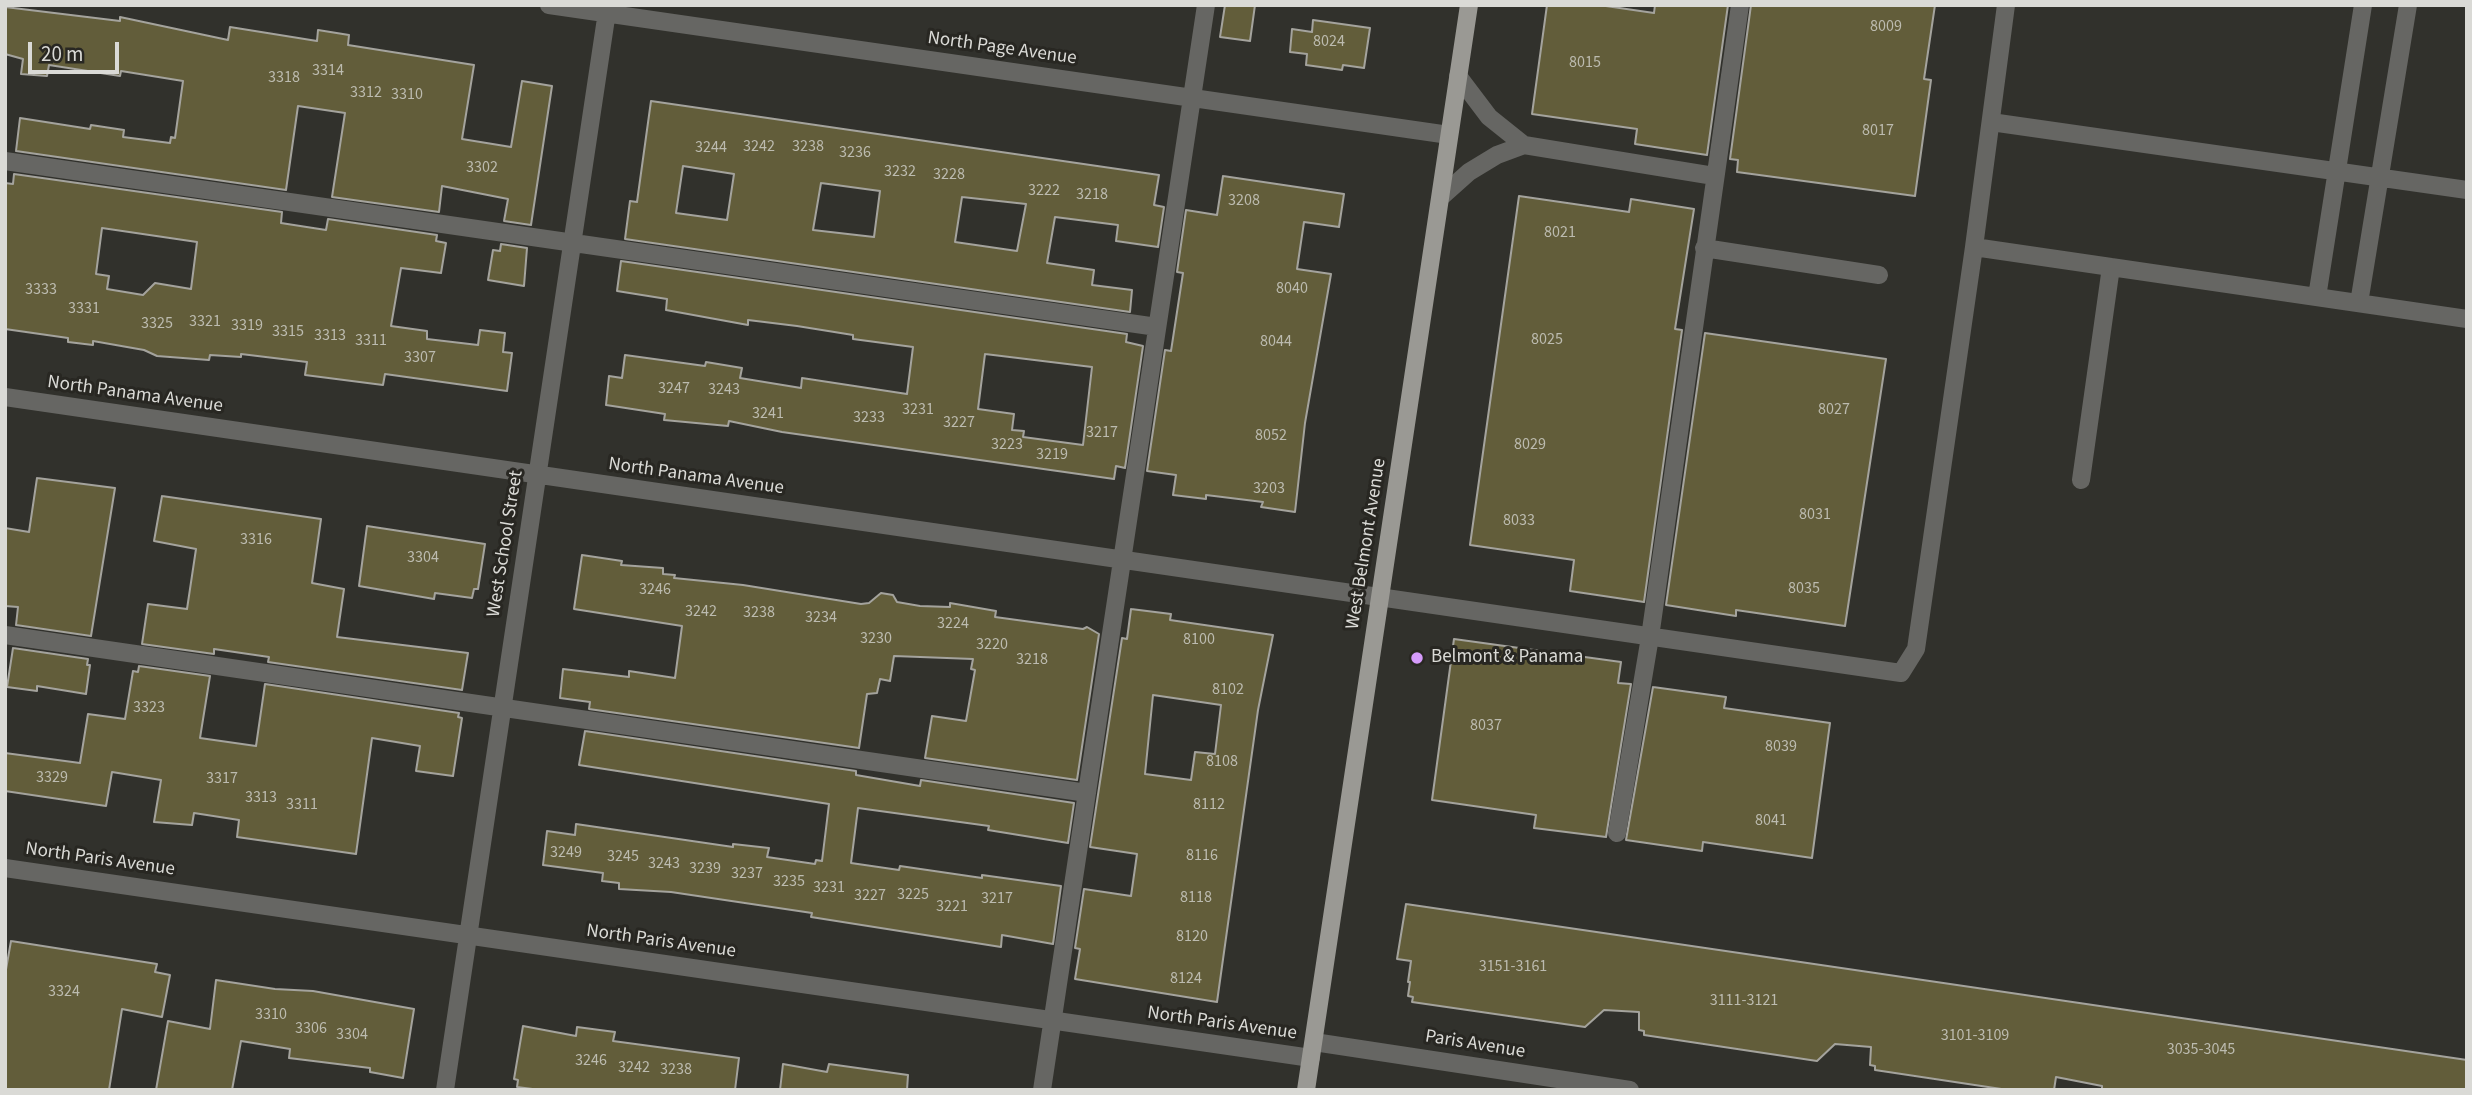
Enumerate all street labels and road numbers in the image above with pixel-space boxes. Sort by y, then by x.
street label: North Page Avenue [926,27,1078,71]
street label: North Panama Avenue [46,371,224,419]
street label: North Panama Avenue [607,453,785,501]
street label: West Belmont Avenue [1342,457,1392,631]
street label: West School Street [483,469,529,619]
street label: North Paris Avenue [24,838,176,882]
street label: North Paris Avenue [585,920,737,964]
street label: North Paris Avenue [1146,1002,1298,1046]
street label: Paris Avenue [1423,1026,1527,1064]

